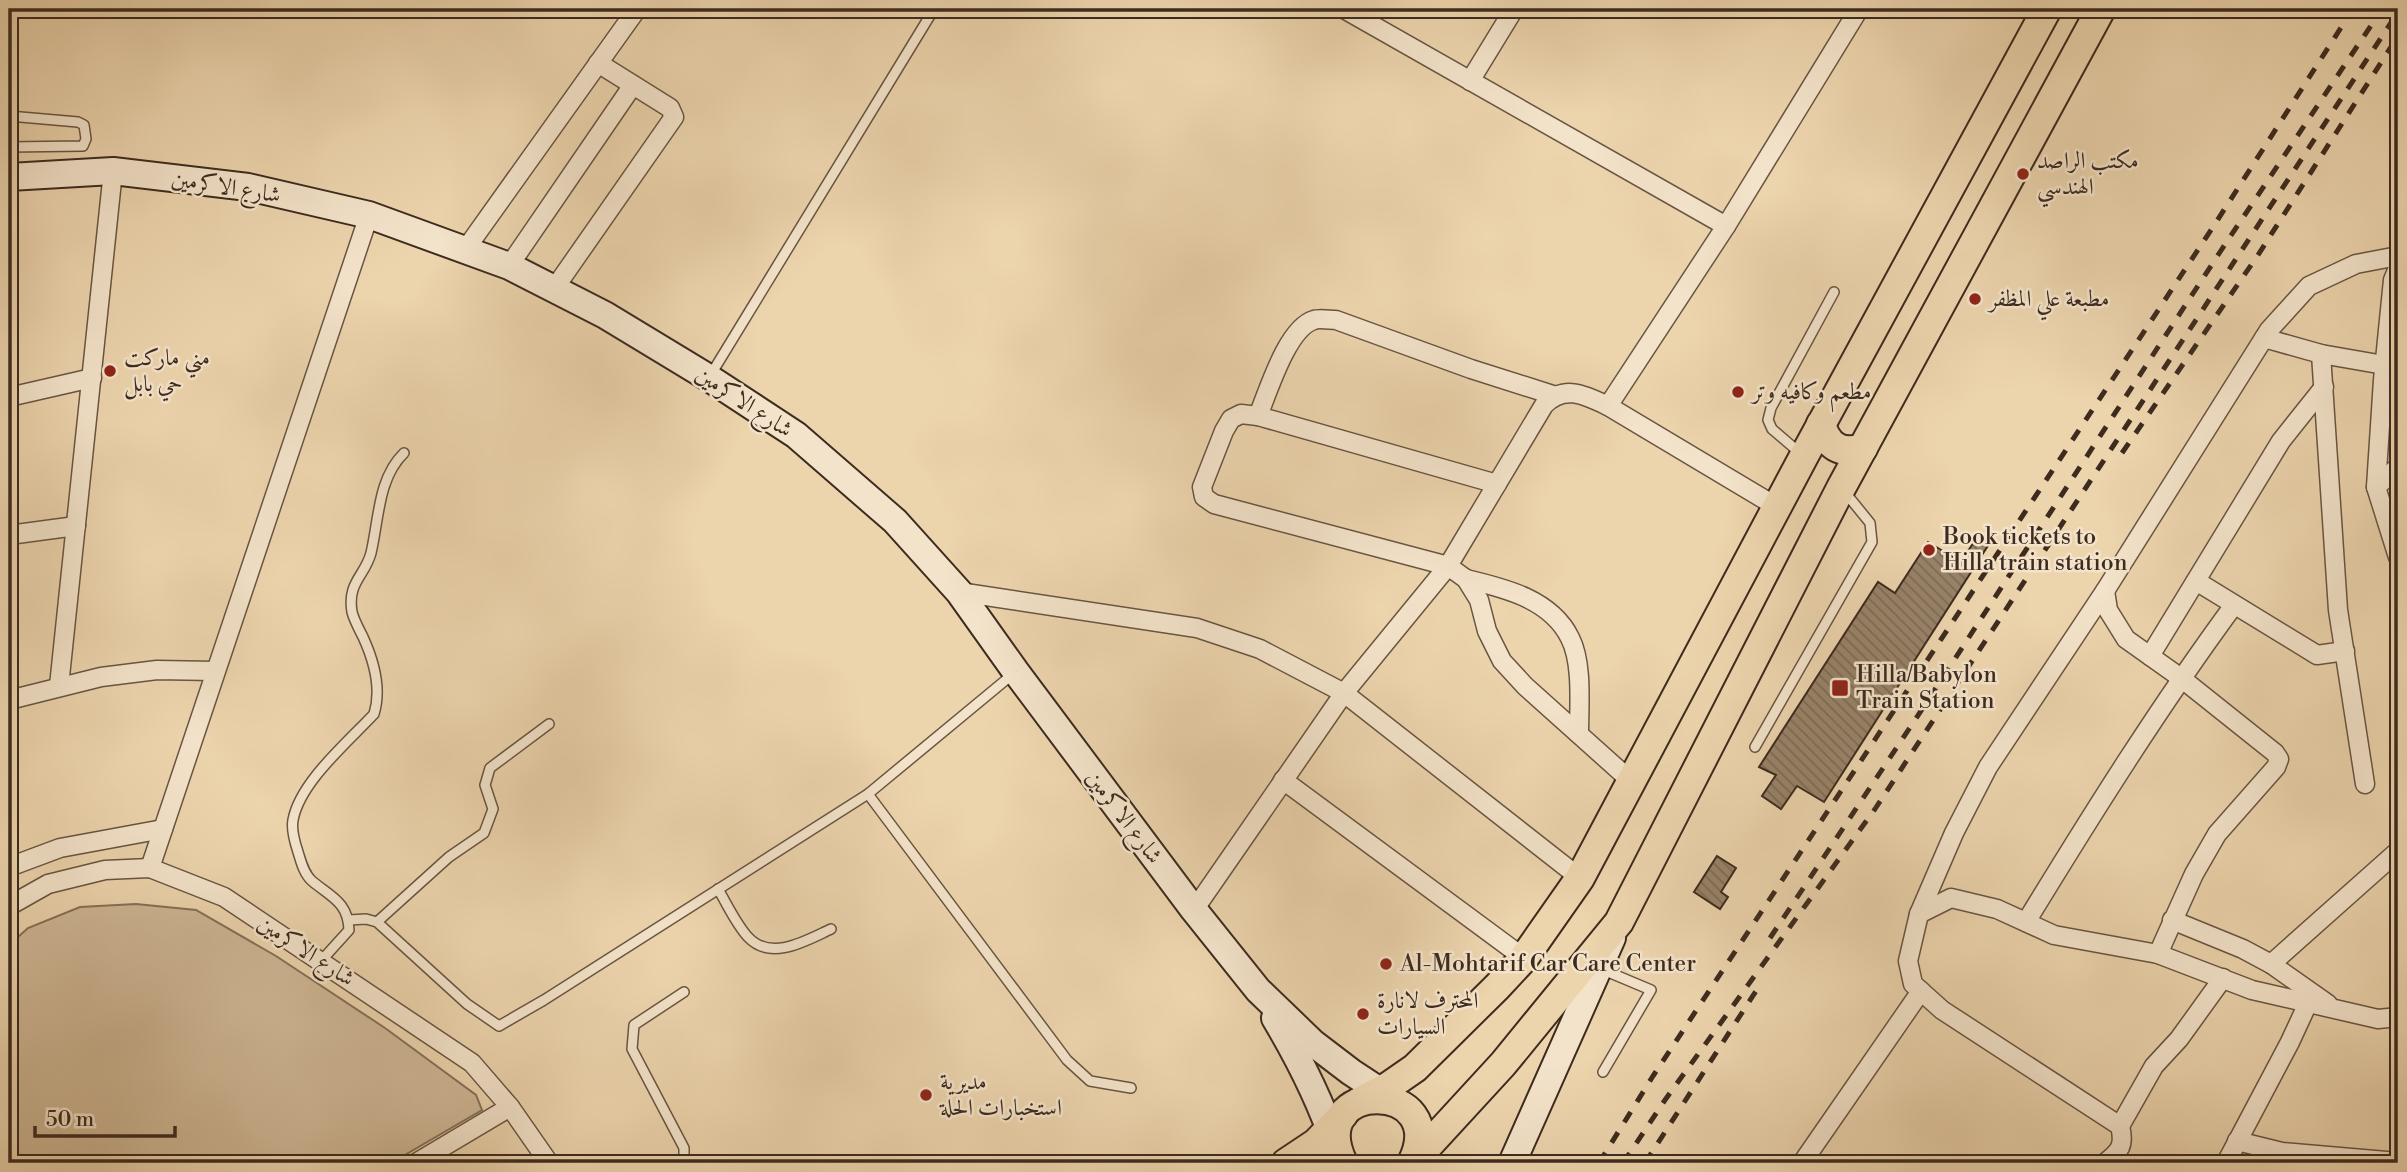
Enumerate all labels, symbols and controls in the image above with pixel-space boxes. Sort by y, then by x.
place label: مكتب الراصد الهندسي [2037,147,2139,208]
street label: شارع الاكرمين [169,165,283,214]
marker: مكتب الراصد الهندسي [2015,166,2031,182]
place label: مطبعة علي المظفر [1987,285,2110,321]
marker: مطبعة علي المظفر [1967,291,1983,307]
place label: مني ماركت حي بابل [124,344,210,402]
street label: شارع الاكرمين [687,360,798,448]
marker: مني ماركت حي بابل [102,363,118,379]
place label: مطعم وكافيه وتر [1750,378,1872,413]
marker: مطعم وكافيه وتر [1730,384,1746,400]
place label: Book tickets to Hilla train station [1942,523,2128,577]
marker: Book tickets to Hilla train station [1921,542,1937,558]
place label: Hilla/Babylon Train Station [1856,661,1997,715]
marker: Hilla/Babylon Train Station [1830,678,1850,698]
street label: شارع الاكرمين [1076,765,1168,872]
street label: شارع الاكرمين [249,909,360,997]
place label: Al-Mohtarif Car Care Center [1399,950,1696,978]
marker: Al-Mohtarif Car Care Center [1378,956,1394,972]
place label: المحترف لانارة السيارات [1377,987,1479,1041]
marker: المحترف لانارة السيارات [1355,1006,1371,1022]
place label: مديرية استخبارات الحلة [939,1068,1062,1122]
marker: مديرية استخبارات الحلة [918,1087,934,1103]
scale bar [35,1095,175,1139]
text: 50 m [46,1107,94,1133]

